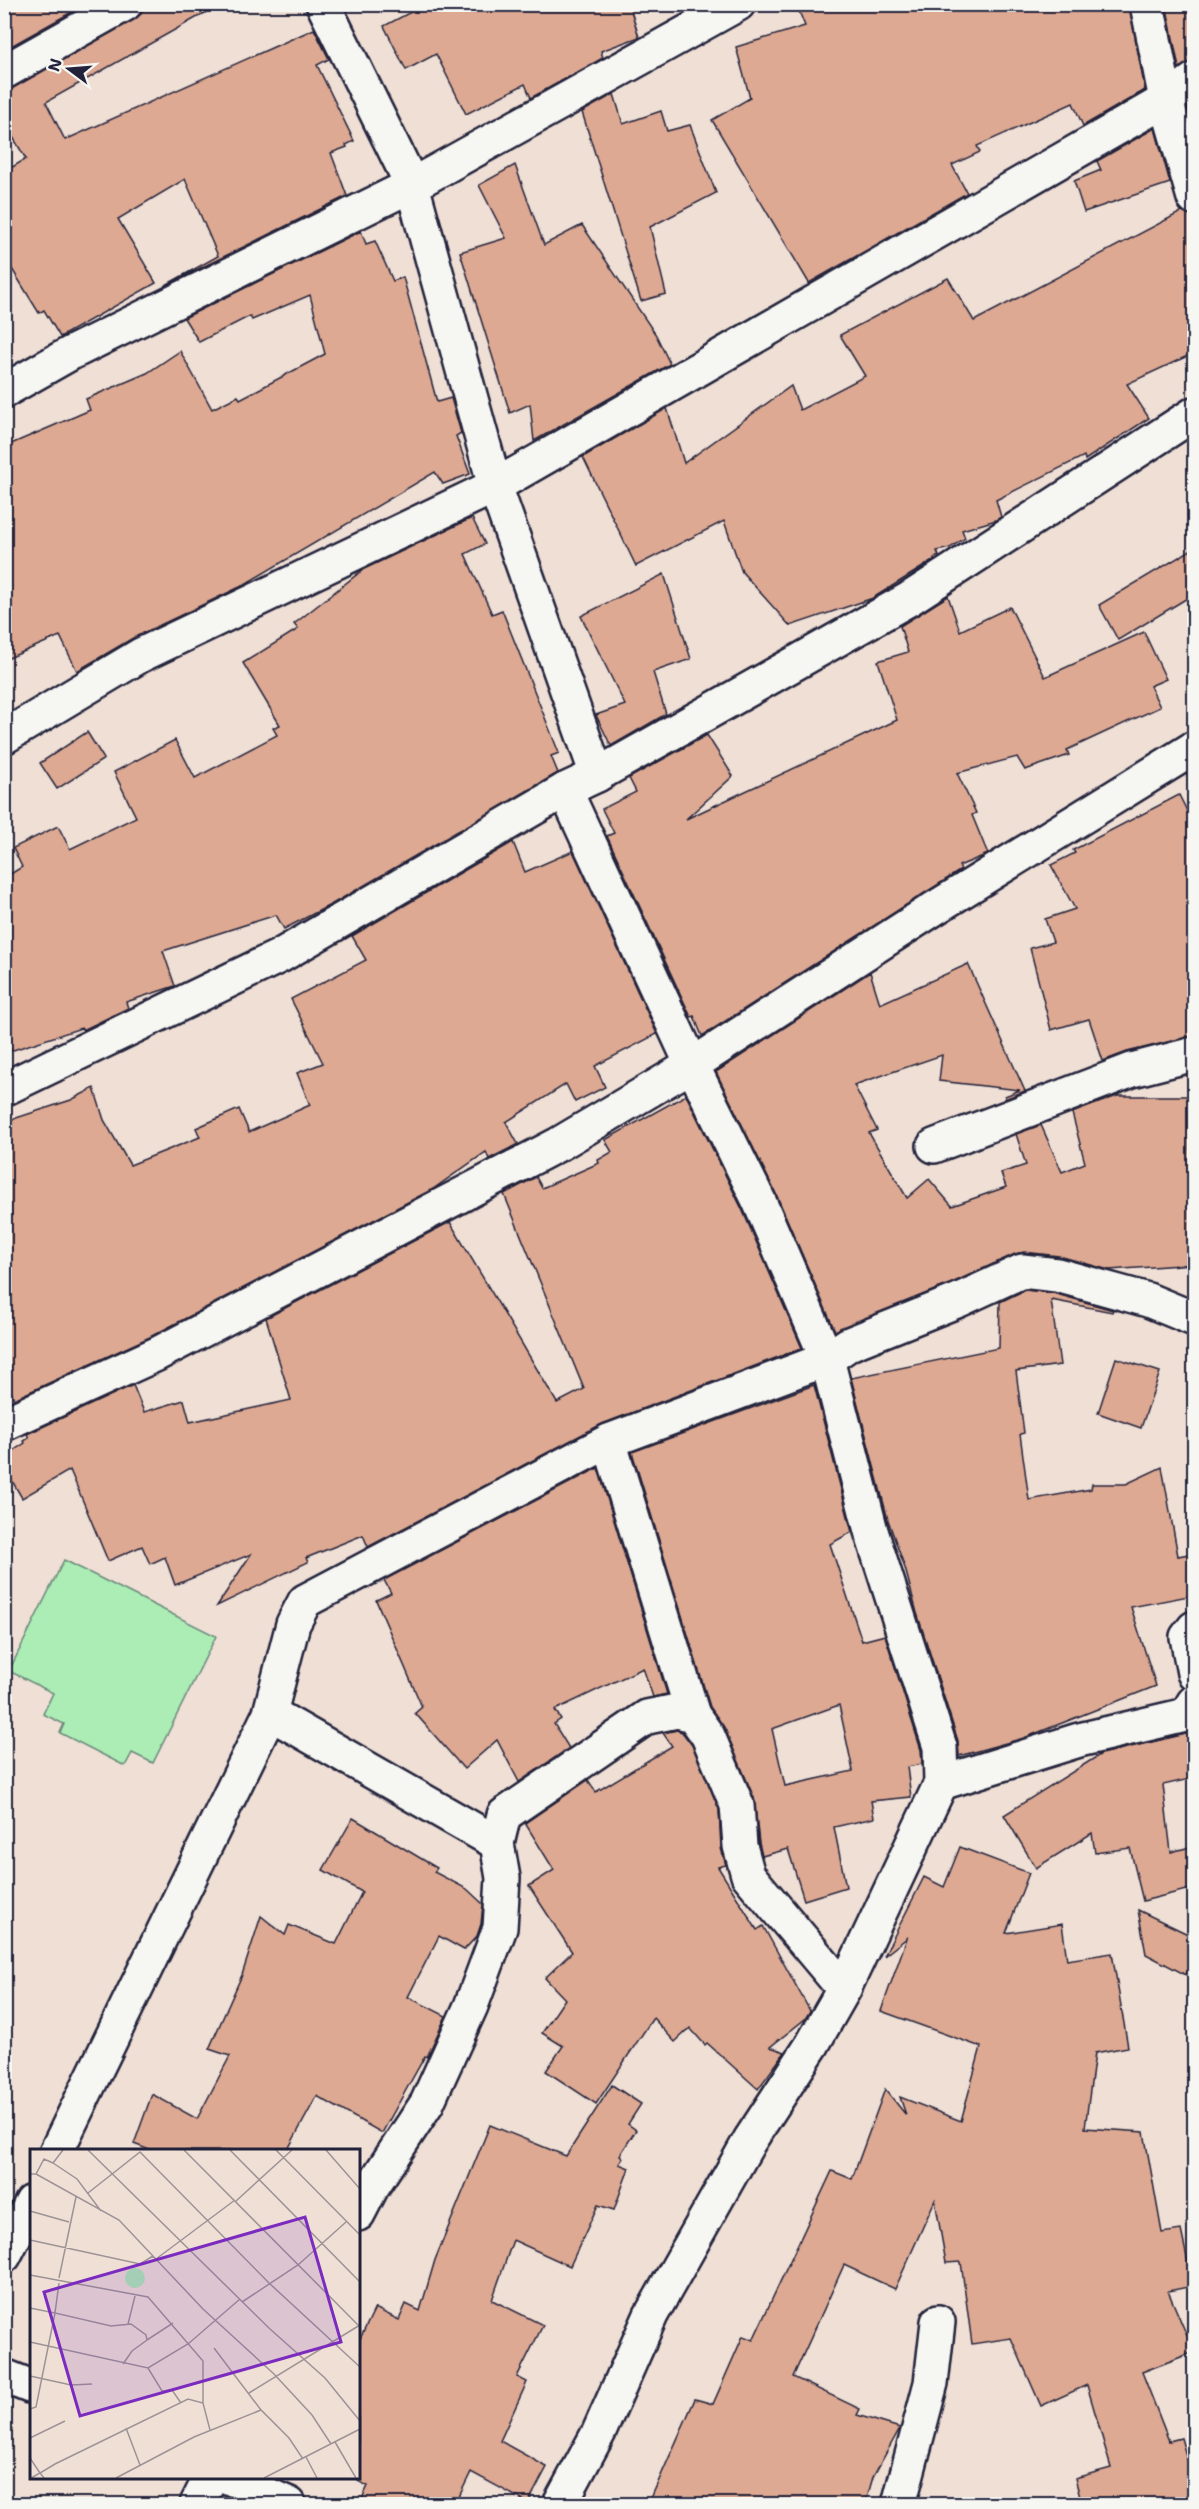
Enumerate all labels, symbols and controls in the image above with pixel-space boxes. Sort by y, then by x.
north arrow [39,39,99,99]
text: N [43,56,67,74]
inset map [30,2149,360,2479]

